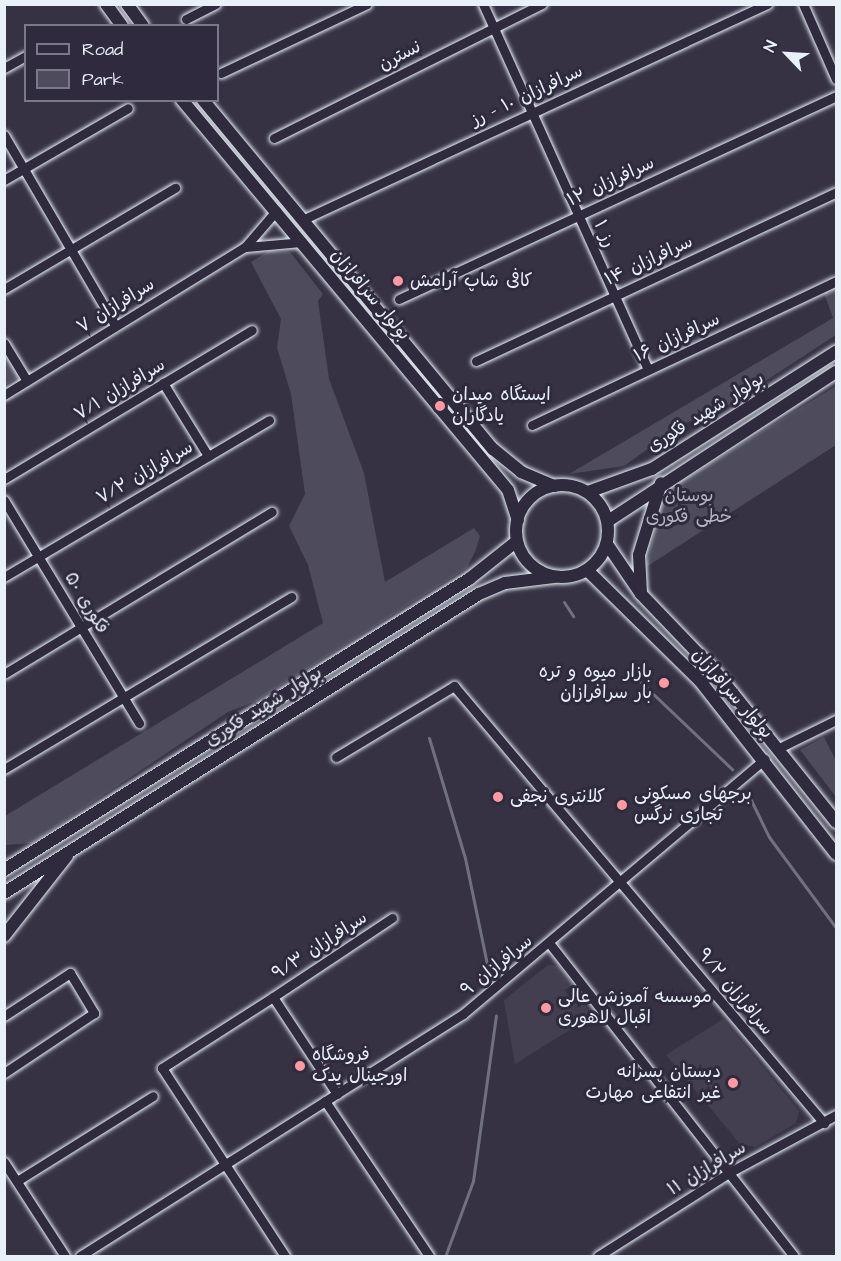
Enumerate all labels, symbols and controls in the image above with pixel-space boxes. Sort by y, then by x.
legend [24,24,219,102]
north arrow [757,24,817,84]
street label: نسترن [375,36,425,76]
text: Road [82,37,123,62]
text: N [759,37,783,56]
street label: سرافرازان ۱۰ - رز [468,61,586,131]
text: Park [82,67,124,92]
street label: سرافرازان ۱۲ [564,152,658,212]
street label: رز ۱ [589,217,619,251]
street label: سرافرازان ۱۴ [601,231,697,291]
street label: بولوار سرافرازان [326,245,414,345]
place label: کافی شاپ آرامش [410,270,532,292]
street label: سرافرازان ۷ [73,274,159,338]
marker: کافی شاپ آرامش [391,274,405,288]
street label: سرافرازان ۱۶ [631,309,723,367]
street label: سرافرازان ۷/۱ [71,354,169,426]
street label: بولوار شهید فکوری [644,368,768,458]
place label: ایستگاه میدان یادگاران [452,385,551,428]
marker: ایستگاه میدان یادگاران [433,399,447,413]
street label: سرافرازان ۷/۲ [93,437,197,509]
park label: بوستان خطی فکوری [646,486,732,528]
street label: فکوری ۵۰ [59,568,113,638]
street label: بولوار سرافرازان [687,644,777,744]
street label: بولوار شهید فکوری [202,662,326,752]
place label: بازار میوه و تره بار سرافرازان [539,662,652,704]
marker: بازار میوه و تره بار سرافرازان [657,676,671,690]
place label: برجهای مسکونی تجاری نرگس [634,784,752,826]
place label: کلانتری نجفی [510,786,605,808]
marker: کلانتری نجفی [491,790,505,804]
marker: برجهای مسکونی تجاری نرگس [615,798,629,812]
street label: سرافرازان ۹/۳ [268,907,372,985]
street label: سرافرازان ۹ [457,930,537,1002]
street label: سرافرازان ۹/۲ [692,944,778,1040]
place label: موسسه آموزش عالی اقبال لاهوری [558,987,712,1030]
marker: موسسه آموزش عالی اقبال لاهوری [539,1001,553,1015]
place label: فروشگاه اورجینال یدک [312,1045,407,1088]
marker: فروشگاه اورجینال یدک [293,1059,307,1073]
place label: دبستان پسرانه غیر انتفاعی مهارت [585,1062,721,1104]
marker: دبستان پسرانه غیر انتفاعی مهارت [726,1076,740,1090]
street label: سرافرازان ۱۱ [664,1137,750,1201]

